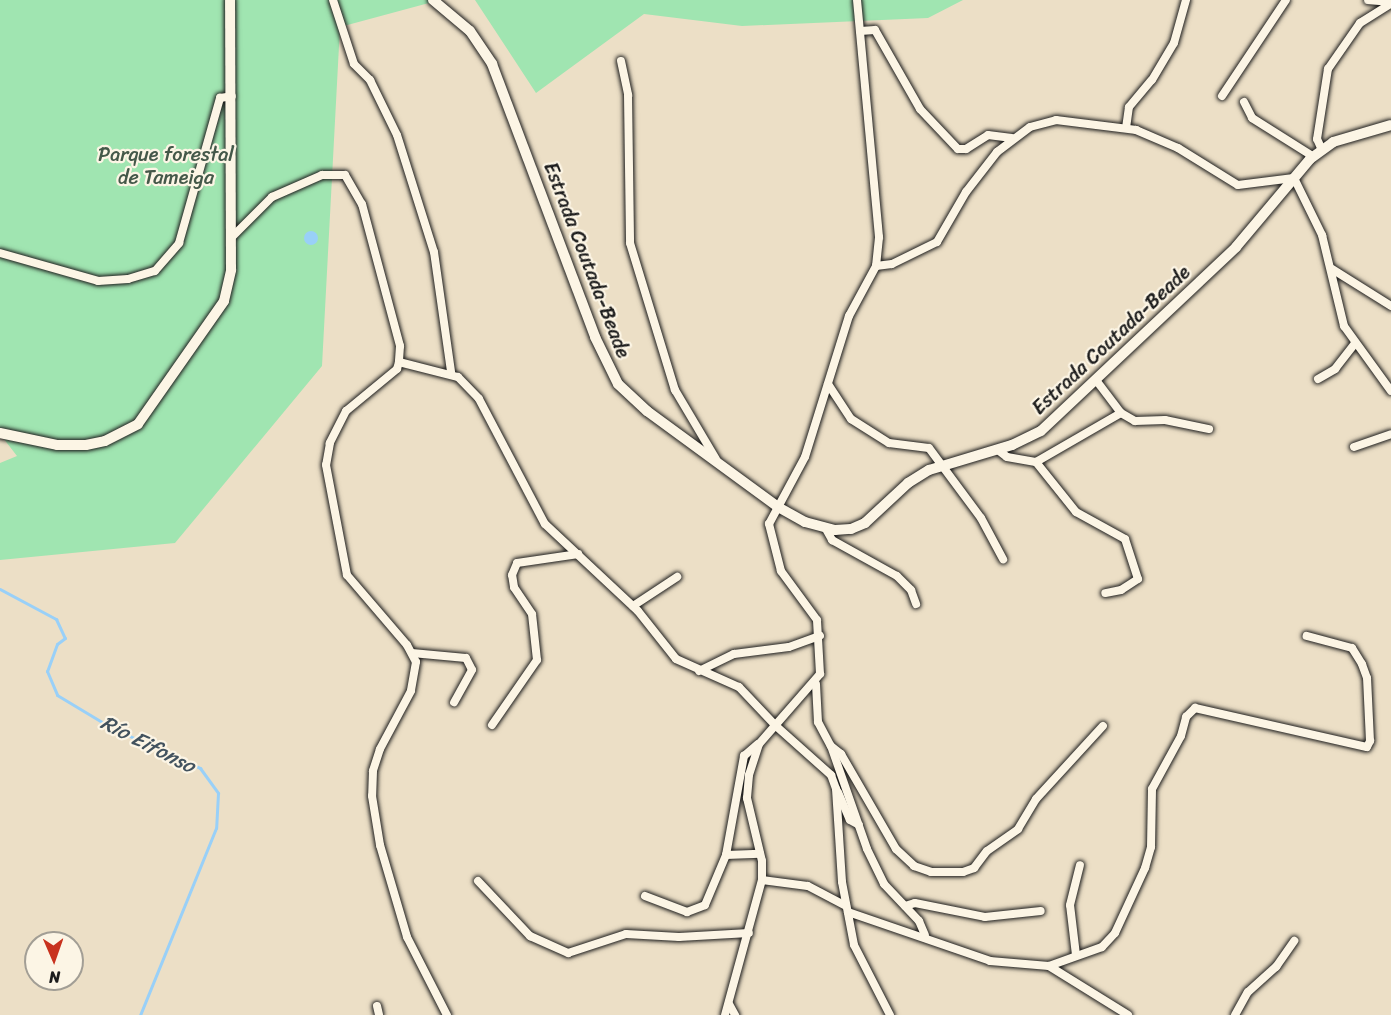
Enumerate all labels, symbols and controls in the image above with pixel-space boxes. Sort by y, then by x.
park label: Parque forestal de Tameiga [98,143,234,190]
street label: Estrada Coutada-Beade [538,158,636,362]
street label: Estrada Coutada-Beade [1026,260,1196,420]
water label: Río Eifonso [97,710,199,778]
north arrow [24,931,84,991]
text: N [49,963,61,992]

